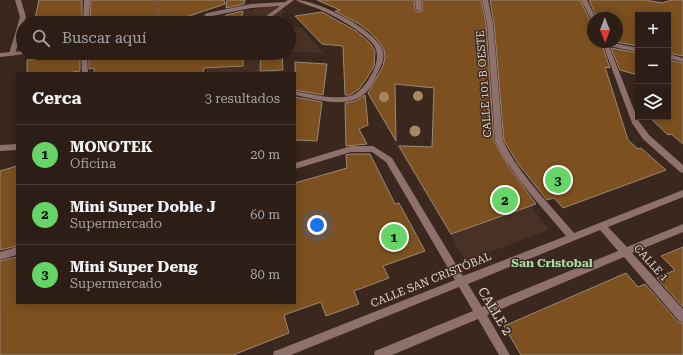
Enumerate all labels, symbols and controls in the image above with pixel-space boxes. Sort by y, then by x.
north arrow [587,12,623,48]
map controls [635,12,671,120]
button: + [635,12,671,48]
search box [16,16,296,60]
icon: search [30,27,52,49]
text: Buscar aquí [62,29,146,47]
street label: CALLE 101 B OESTE [474,30,494,138]
button: − [635,48,671,84]
button: layers [635,84,671,120]
text: Cerca [32,88,82,108]
text: 3 resultados [205,91,280,106]
text: MONOTEK [70,138,152,156]
text: 1 [41,147,49,162]
text: 20 m [250,147,280,162]
text: Oficina [70,156,116,171]
pin: 3 [545,165,571,195]
pin: 2 [492,185,518,215]
text: Mini Super Doble J [70,198,216,216]
text: 2 [41,207,49,222]
text: 60 m [250,207,280,222]
your location [307,215,327,235]
text: Supermercado [70,216,162,231]
pin: 1 [381,222,407,252]
street label: CALLE 1 [631,242,671,284]
street label: CALLE SAN CRISTÓBAL [368,249,493,310]
district label: San Cristobal [511,256,593,270]
text: Mini Super Deng [70,258,198,276]
text: 3 [41,267,49,282]
text: 80 m [250,267,280,282]
text: Supermercado [70,276,162,291]
street label: CALLE 2 [475,284,515,338]

